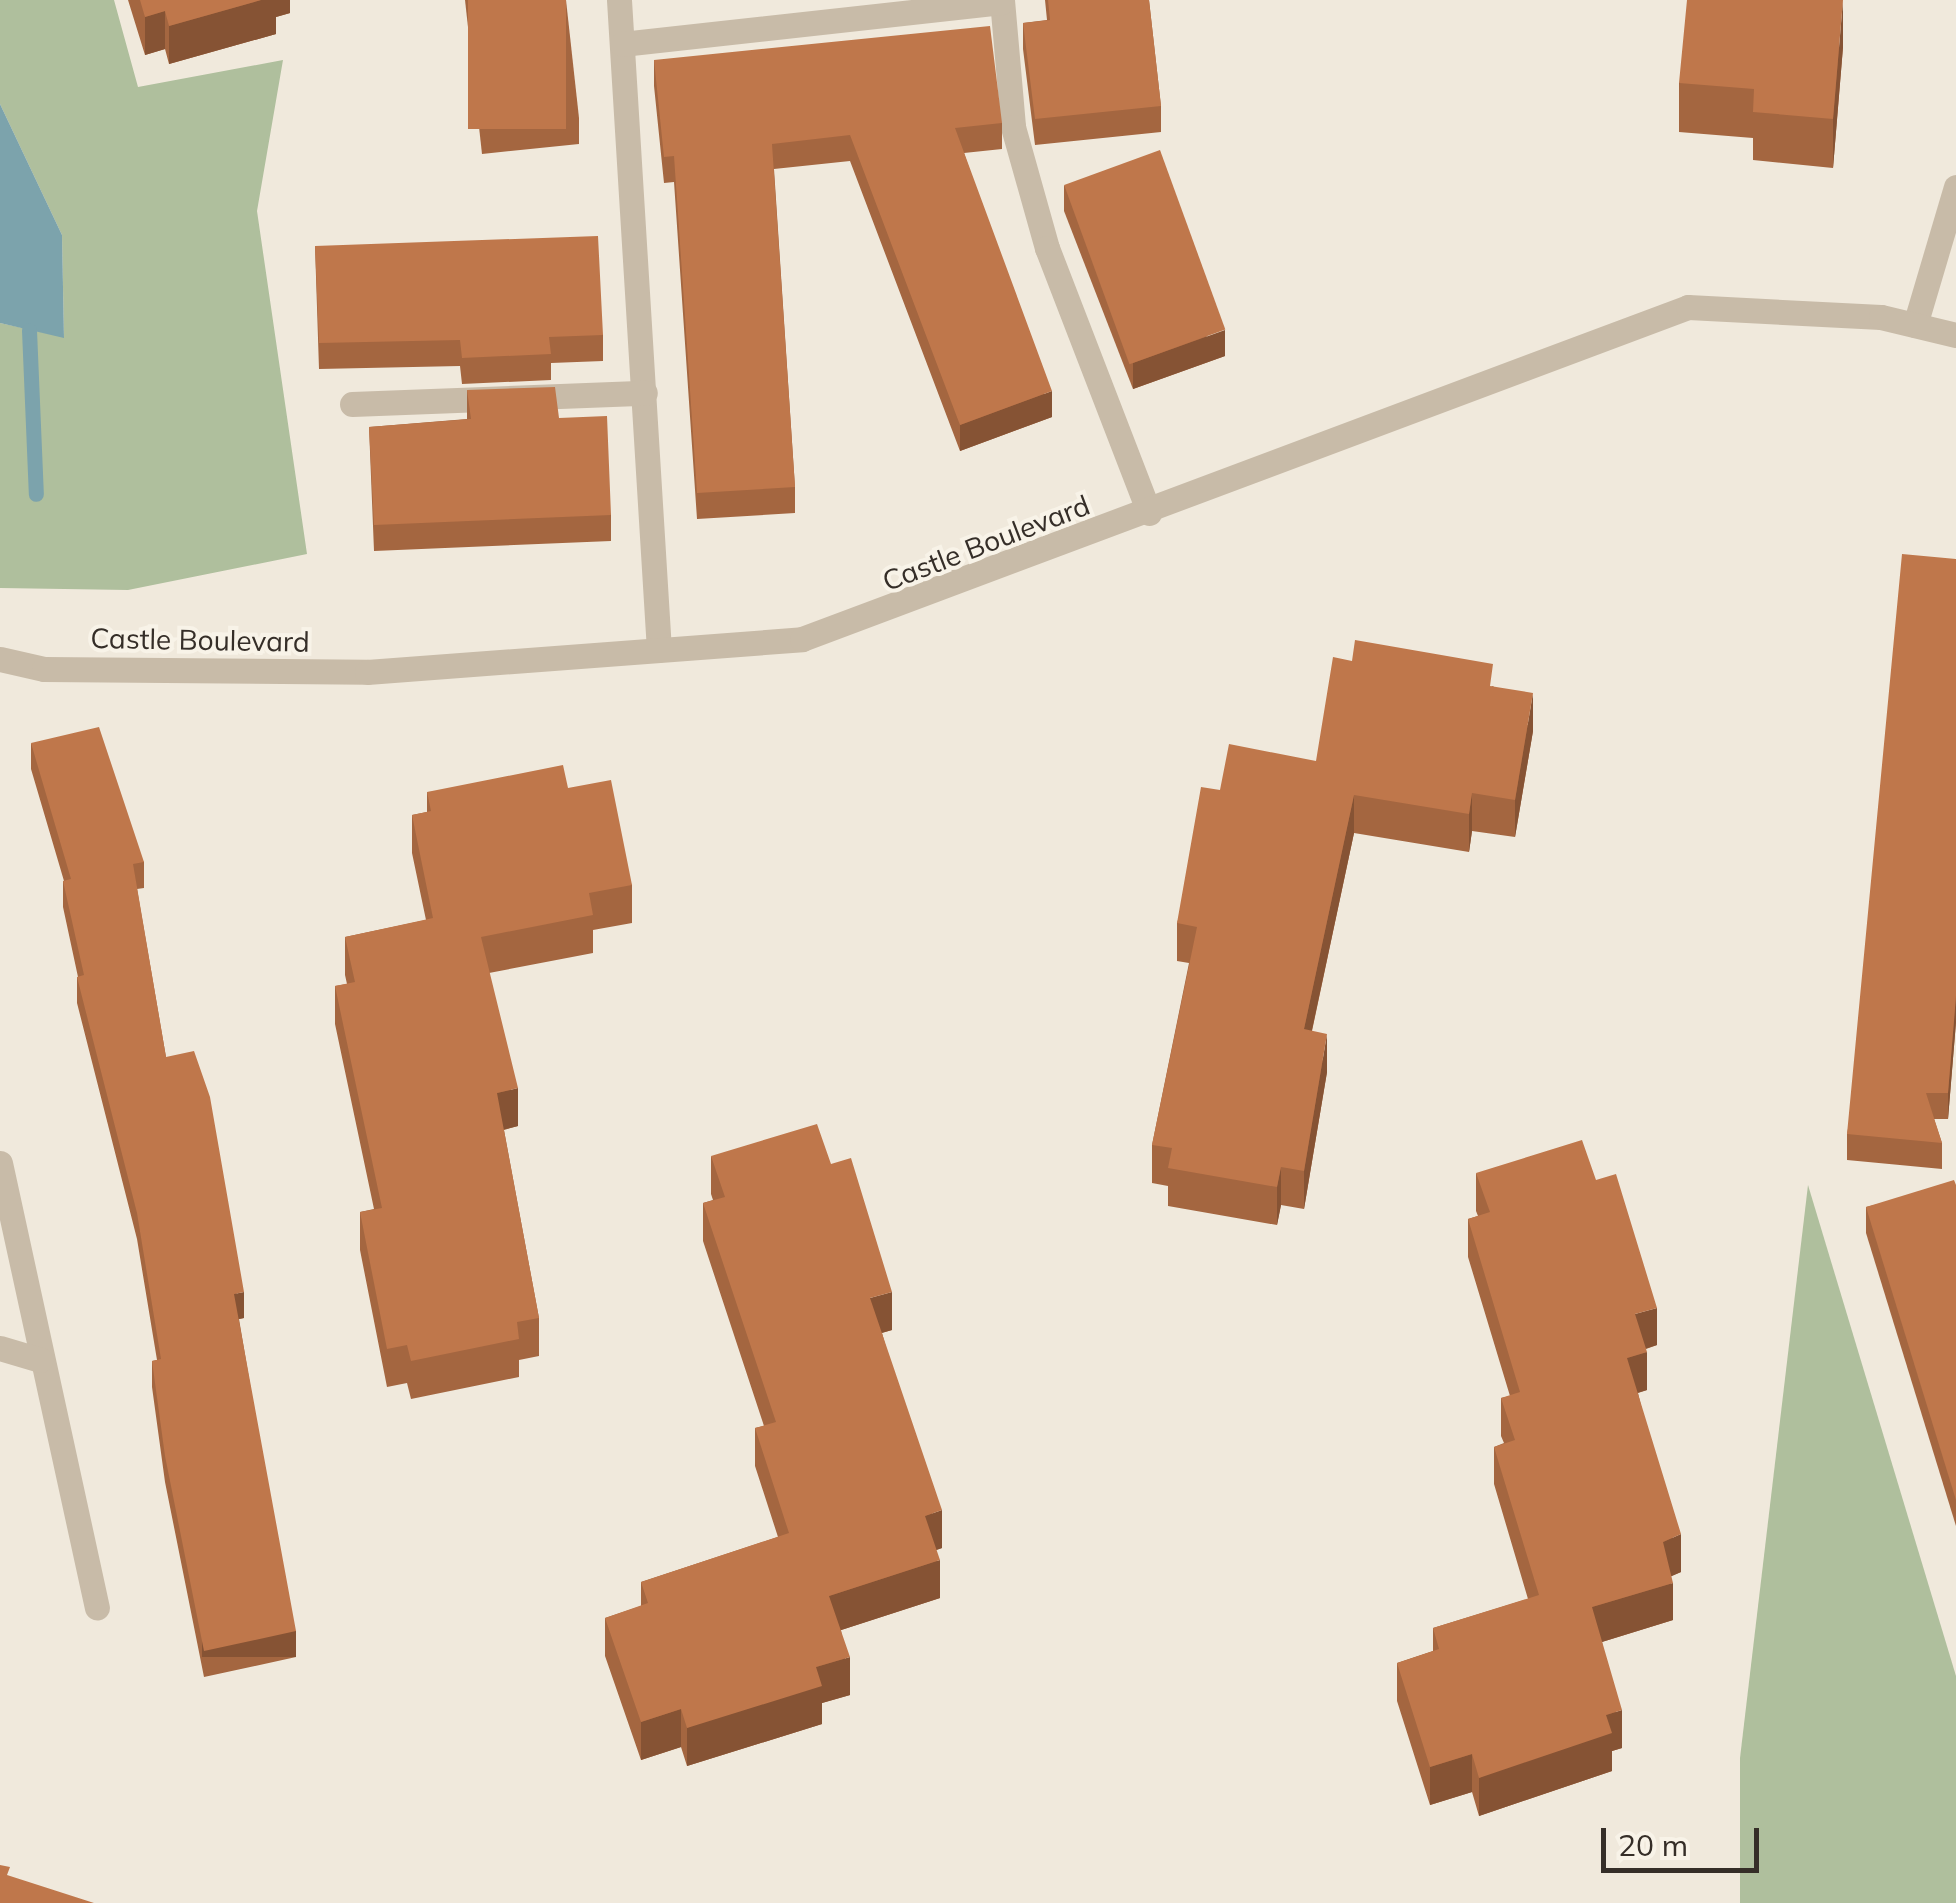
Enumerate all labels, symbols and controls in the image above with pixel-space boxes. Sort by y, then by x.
street label: Castle Boulevard [878,488,1094,598]
street label: Castle Boulevard [90,621,310,659]
scale bar [1606,1808,1764,1870]
text: 20 m [1618,1826,1688,1864]

